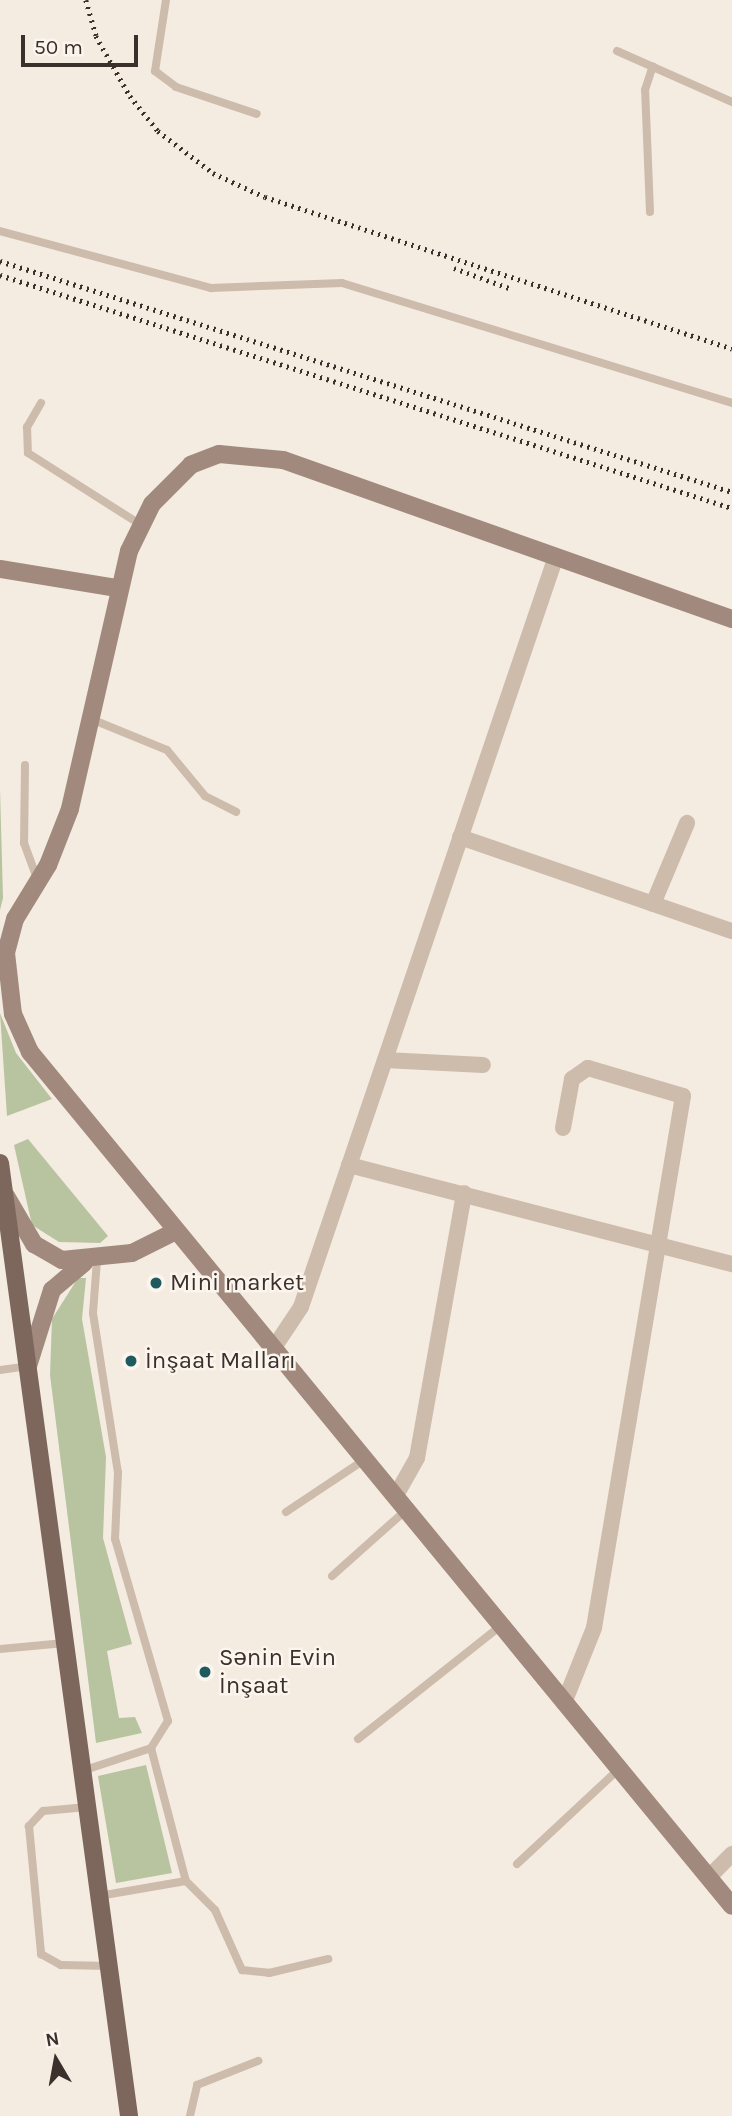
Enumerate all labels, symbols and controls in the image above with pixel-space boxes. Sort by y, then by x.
scale bar [24,21,142,65]
text: 50 m [34,35,83,59]
place label: Mini market [170,1269,304,1297]
marker: Mini market [148,1275,164,1291]
place label: İnşaat Malları [145,1347,296,1375]
marker: İnşaat Malları [123,1353,139,1369]
place label: Sənin Evin İnşaat [219,1644,336,1700]
marker: Sənin Evin İnşaat [197,1664,213,1680]
north arrow [21,2025,91,2095]
text: N [44,2027,61,2051]

